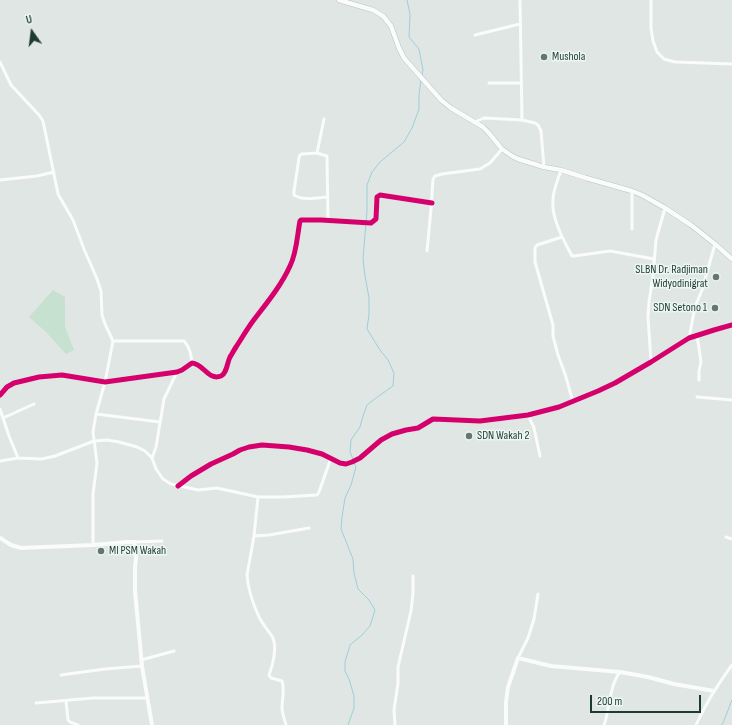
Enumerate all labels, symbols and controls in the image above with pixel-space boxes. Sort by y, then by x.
north arrow [12,12,52,52]
text: U [25,13,33,27]
place label: Mushola [552,50,585,64]
marker: Mushola [539,52,549,62]
place label: SLBN Dr. Radjiman Widyodinigrat [635,263,708,291]
marker: SLBN Dr. Radjiman Widyodinigrat [711,272,721,282]
place label: SDN Setono 1 [653,301,707,315]
marker: SDN Setono 1 [710,303,720,313]
place label: SDN Wakah 2 [477,429,529,443]
marker: SDN Wakah 2 [464,431,474,441]
place label: MI PSM Wakah [109,544,166,558]
marker: MI PSM Wakah [96,546,106,556]
scale bar [592,687,703,713]
text: 200 m [597,694,622,709]

